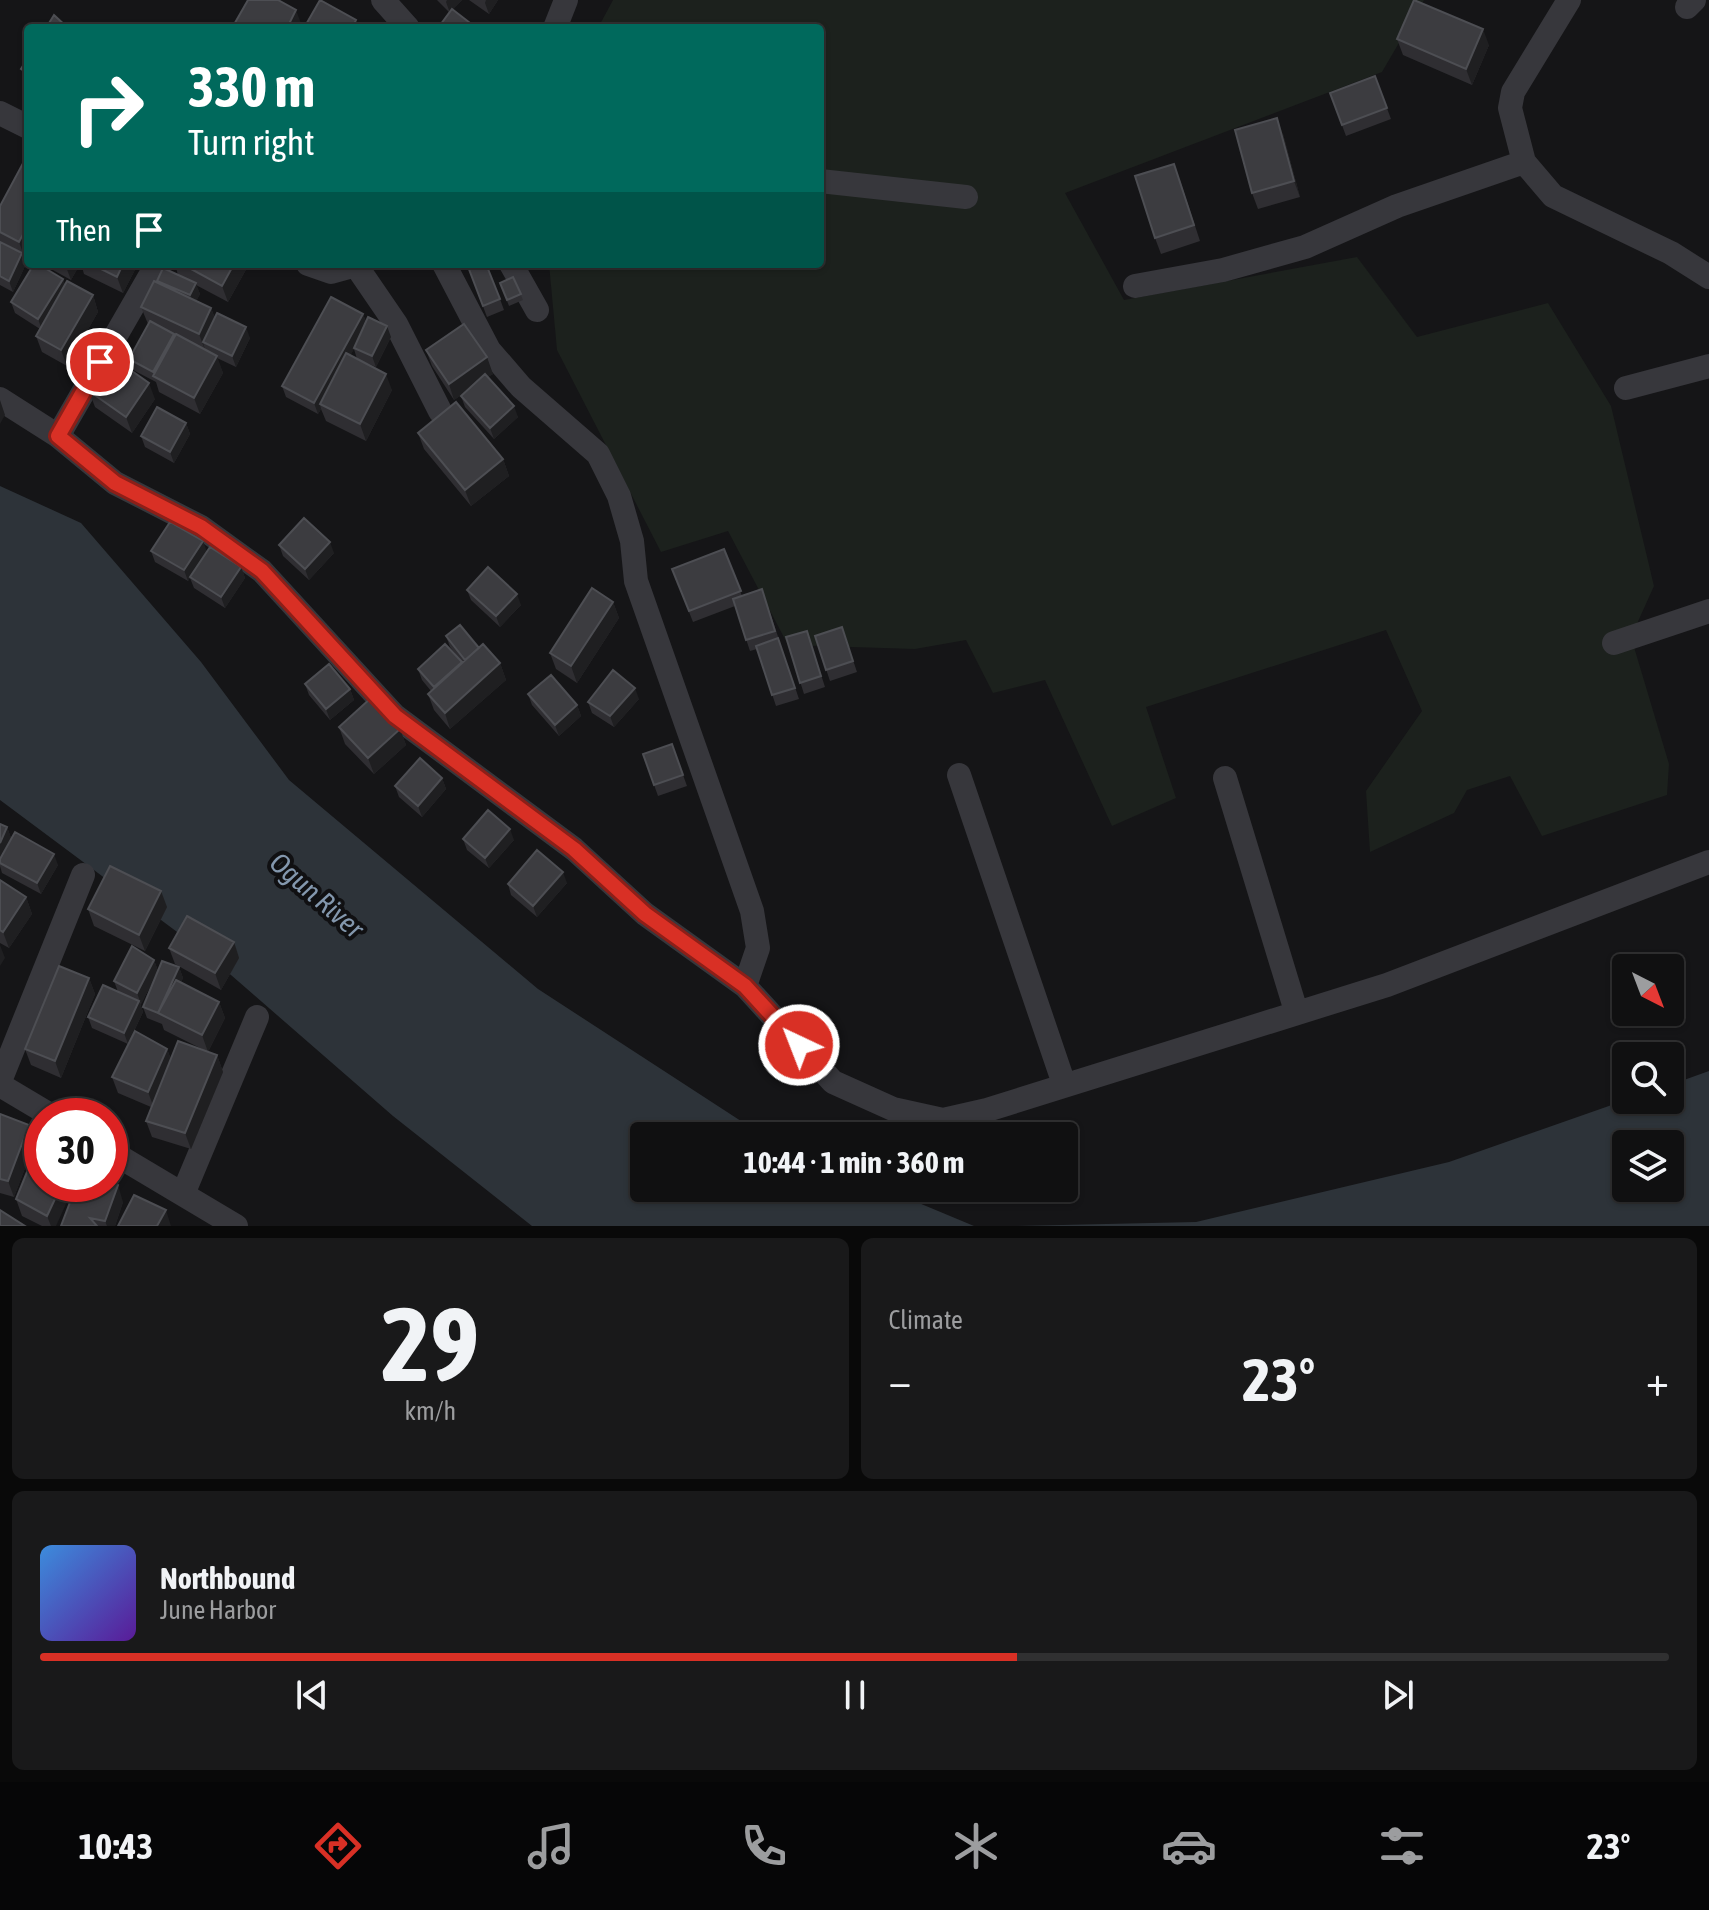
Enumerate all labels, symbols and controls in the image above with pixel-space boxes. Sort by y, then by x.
text: 330 m [188,55,315,119]
icon: right [56,56,160,160]
text: Turn right [188,121,315,163]
icon: arrive [127,208,171,252]
text: Then [56,213,111,247]
pin [66,328,134,396]
icon: arrive [78,340,122,384]
water label: Ogun River [264,846,372,945]
north arrow [1612,954,1684,1026]
map controls [1612,954,1684,1202]
position arrow [757,1003,841,1087]
button: search [1612,1042,1684,1114]
speed limit sign: 30 [24,1098,128,1202]
button: layers [1612,1130,1684,1202]
text: 10:44 · 1 min · 360 m [744,1145,964,1179]
text: 29 [381,1284,479,1403]
text: Climate [889,1305,963,1335]
text: 23° [1242,1345,1315,1414]
text: − [889,1355,911,1405]
text: + [1646,1355,1669,1405]
text: km/h [404,1396,456,1426]
text: Northbound [160,1561,295,1595]
text: June Harbor [160,1595,276,1625]
icon: previous [290,1673,334,1717]
icon: pause [833,1673,877,1717]
icon: next [1376,1673,1420,1717]
icon: directions [310,1818,366,1874]
icon: music [523,1818,579,1874]
icon: phone [736,1818,792,1874]
icon: climate [948,1818,1004,1874]
icon: car [1161,1818,1217,1874]
icon: filters [1374,1818,1430,1874]
text: 10:43 [78,1825,153,1867]
text: 23° [1587,1825,1631,1867]

